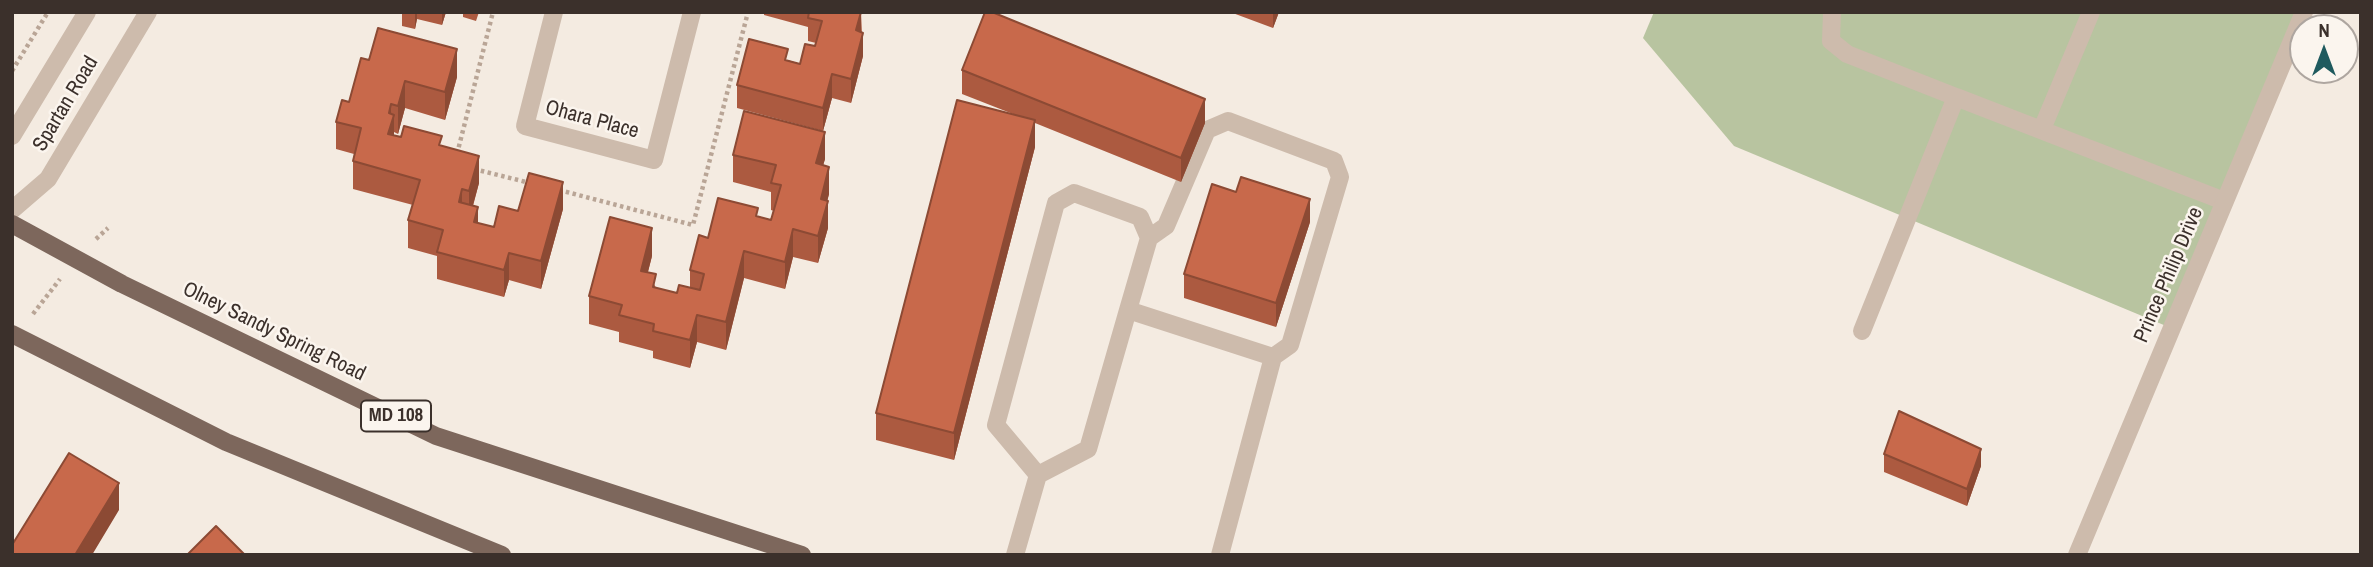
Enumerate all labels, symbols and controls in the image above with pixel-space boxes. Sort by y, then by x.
north arrow [2289,14,2359,84]
text: N [2318,17,2330,43]
street label: Spartan Road [28,52,104,156]
street label: Ohara Place [543,95,641,145]
street label: Prince Philip Drive [2129,204,2209,346]
street label: Olney Sandy Spring Road [179,277,369,387]
road number: MD 108 [361,400,431,432]

